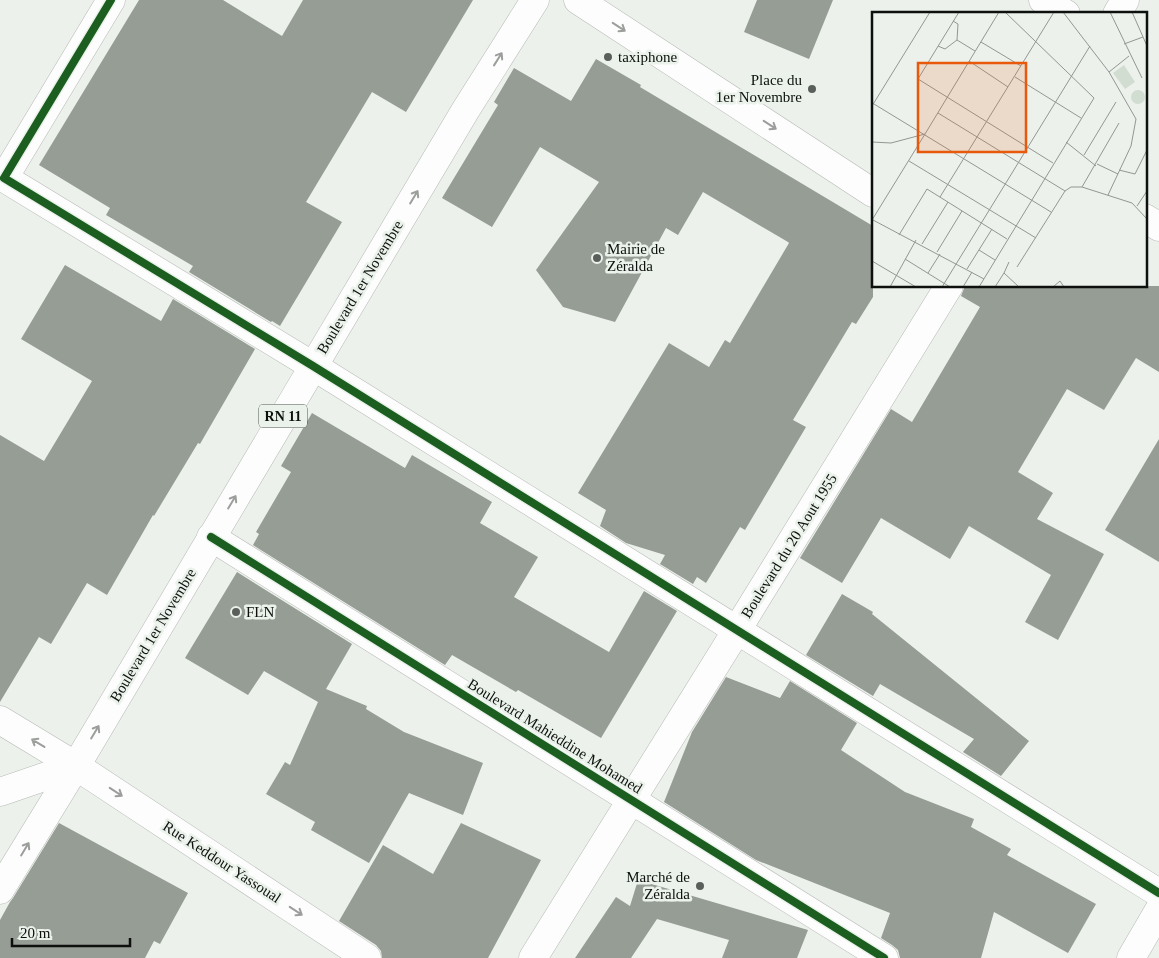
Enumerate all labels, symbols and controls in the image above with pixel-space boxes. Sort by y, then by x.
inset map [872,12,1146,288]
one-way arrow [612,22,626,32]
place label: taxiphone [618,49,677,65]
marker: taxiphone [602,51,614,63]
one-way arrow [493,52,503,66]
place label: Place du 1er Novembre [716,72,802,105]
marker: Place du 1er Novembre [806,83,818,95]
one-way arrow [762,121,776,131]
one-way arrow [409,191,419,205]
street label: Boulevard 1er Novembre [314,217,406,356]
place label: Mairie de Zéralda [607,241,665,274]
marker: Mairie de Zéralda [591,252,603,264]
road number: RN 11 [259,404,307,428]
street label: Boulevard du 20 Aout 1955 [738,471,840,621]
one-way arrow [227,496,237,510]
street label: Boulevard 1er Novembre [107,565,199,704]
place label: FLN [246,604,275,620]
marker: FLN [230,606,242,618]
street label: Boulevard Mahieddine Mohamed [465,676,646,797]
one-way arrow [91,726,101,740]
one-way arrow [31,737,45,747]
one-way arrow [109,788,123,798]
street label: Rue Keddour Yassoual [160,818,284,906]
one-way arrow [21,842,31,856]
place label: Marché de Zéralda [626,869,690,902]
marker: Marché de Zéralda [694,880,706,892]
one-way arrow [289,906,303,916]
scale bar [12,916,130,948]
text: 20 m [20,925,51,941]

